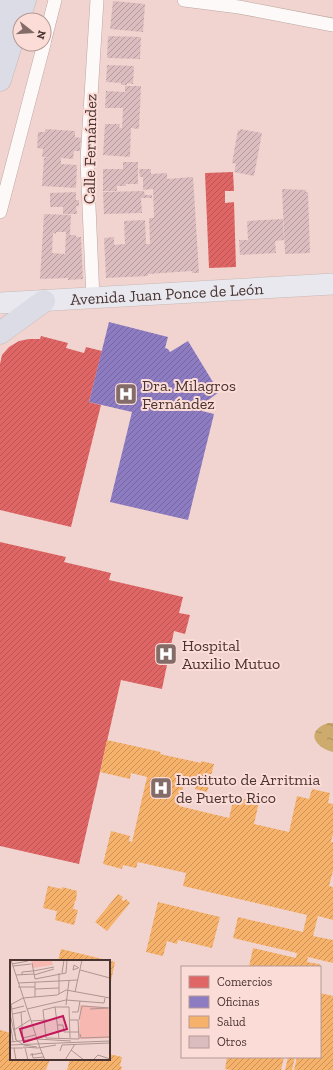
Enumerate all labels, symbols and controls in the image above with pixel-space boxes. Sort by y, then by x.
north arrow [12,12,52,52]
text: N [33,29,49,41]
street label: Calle Fernández [80,94,100,204]
street label: Avenida Juan Ponce de León [70,278,265,308]
place label: Dra. Milagros Fernández [142,376,236,413]
hospital icon: Dra. Milagros Fernández [113,381,139,407]
place label: Hospital Auxilio Mutuo [182,636,280,673]
hospital icon: Hospital Auxilio Mutuo [153,641,179,667]
place label: Instituto de Arritmia de Puerto Rico [176,770,320,807]
hospital icon: Instituto de Arritmia de Puerto Rico [148,775,174,801]
inset map [10,960,110,1060]
legend [181,966,321,1058]
text: Comercios [217,975,272,989]
text: Oficinas [217,995,259,1009]
text: Salud [217,1015,246,1029]
text: Otros [217,1035,247,1049]

